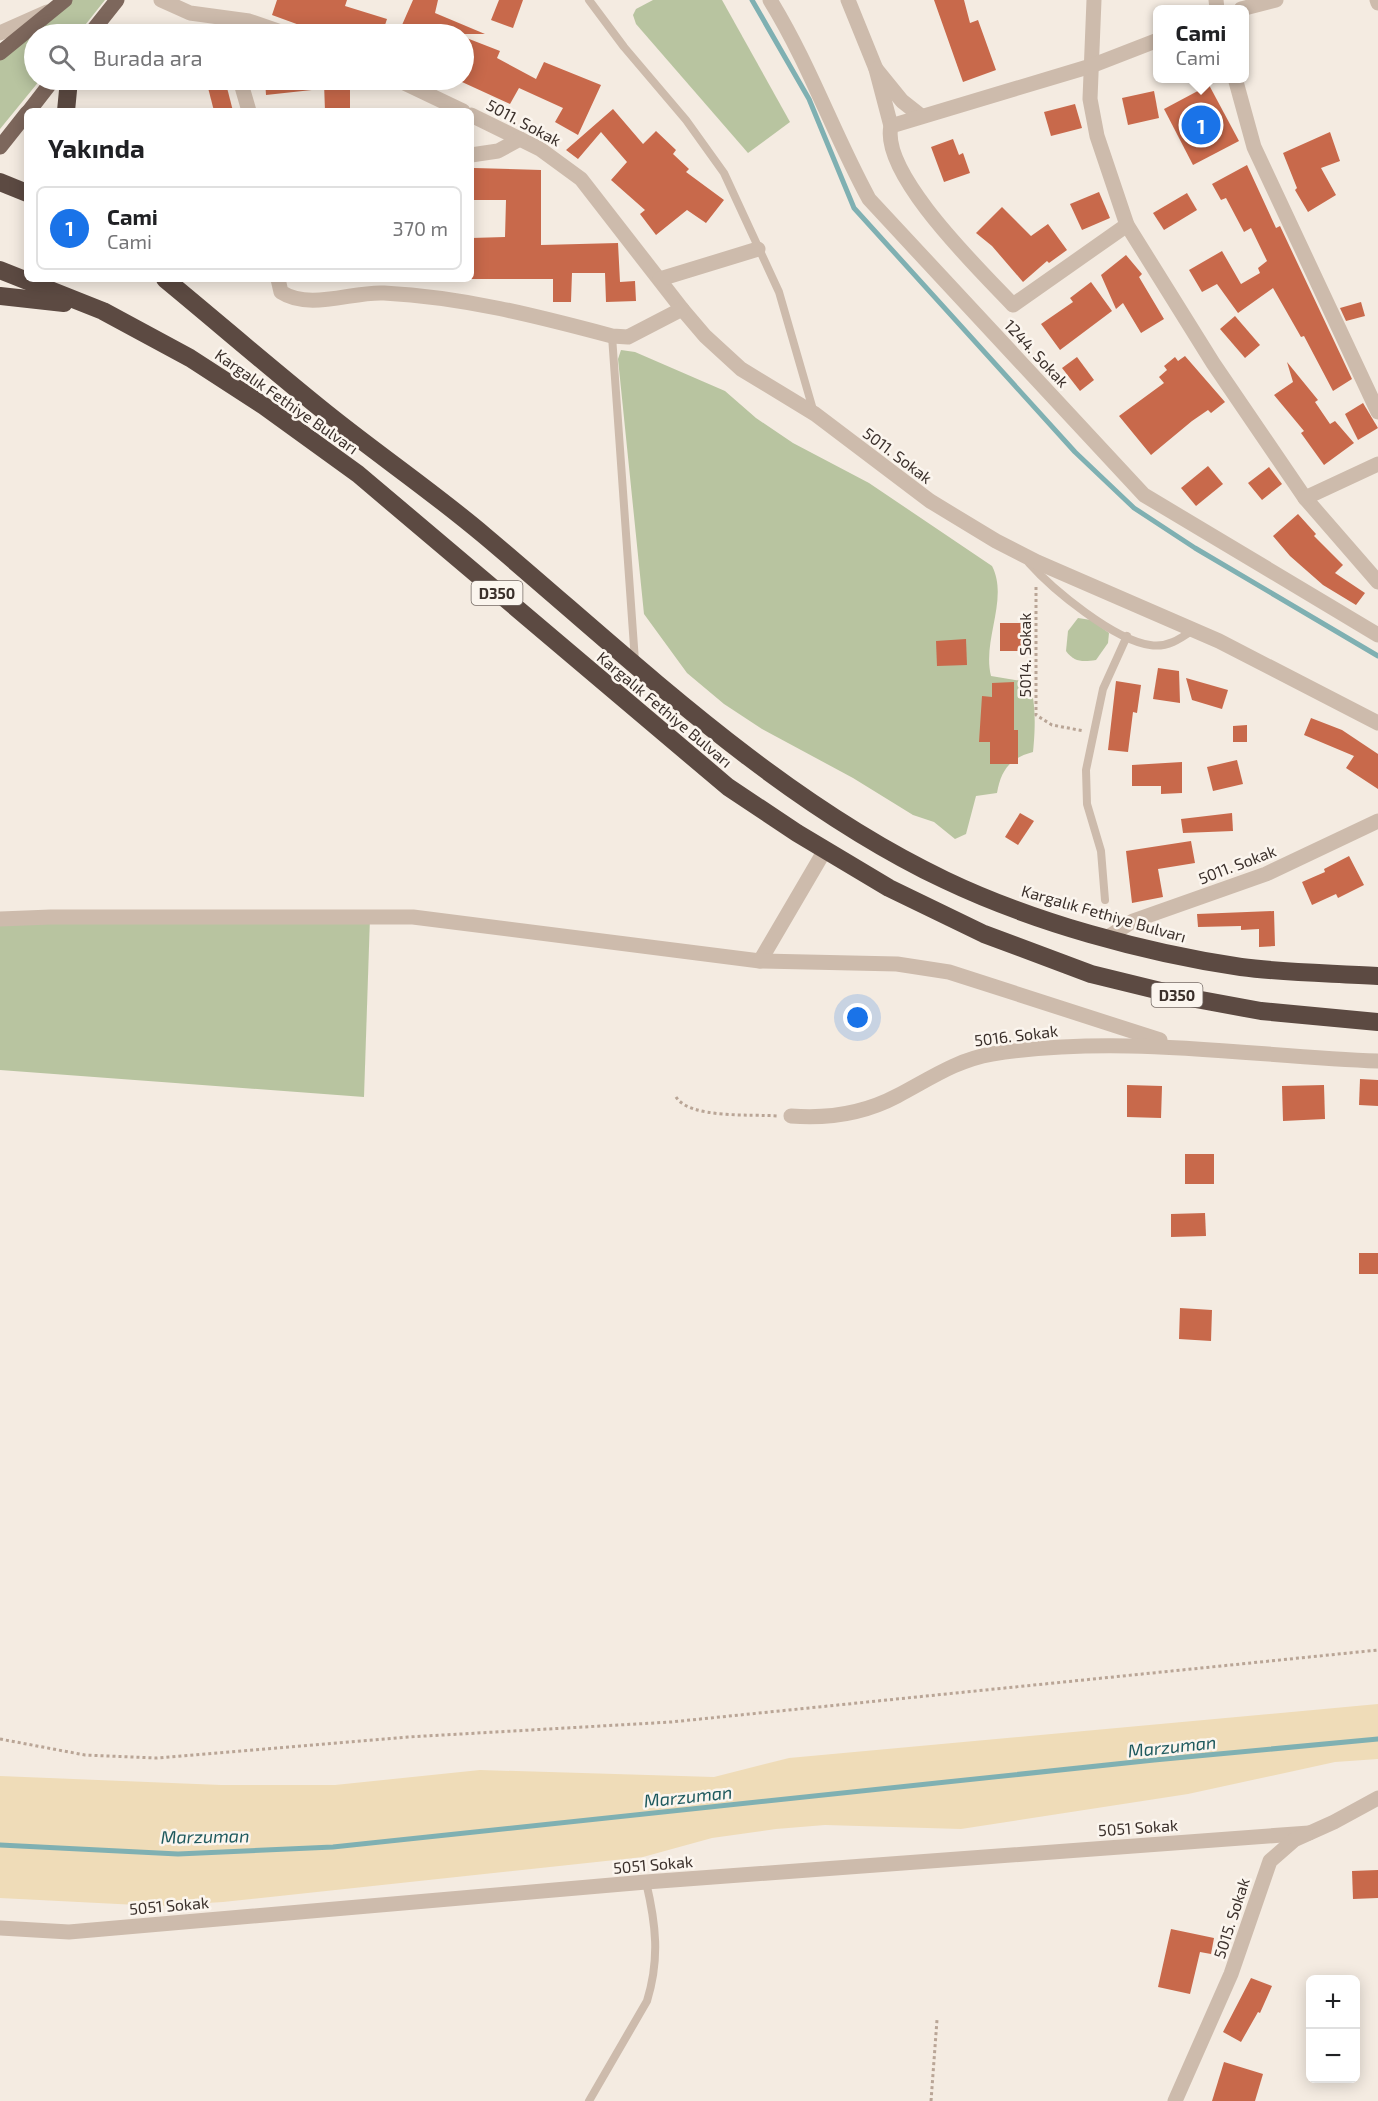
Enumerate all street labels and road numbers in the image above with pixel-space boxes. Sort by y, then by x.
street label: 5011. Sokak [484,95,564,149]
street label: 1244. Sokak [1001,315,1073,391]
street label: Kargalık Fethiye Bulvarı [212,344,362,458]
street label: 5011. Sokak [860,423,936,487]
road number: D350 [472,581,522,605]
street label: 5014. Sokak [1015,613,1034,697]
street label: Kargalık Fethiye Bulvarı [594,647,736,771]
street label: 5011. Sokak [1196,841,1278,887]
street label: Kargalık Fethiye Bulvarı [1019,880,1189,946]
road number: D350 [1152,983,1202,1007]
street label: 5016. Sokak [973,1020,1059,1050]
street label: 5051 Sokak [1097,1815,1179,1839]
street label: 5051 Sokak [612,1851,694,1877]
street label: 5015. Sokak [1209,1875,1253,1961]
street label: 5051 Sokak [128,1892,210,1918]

